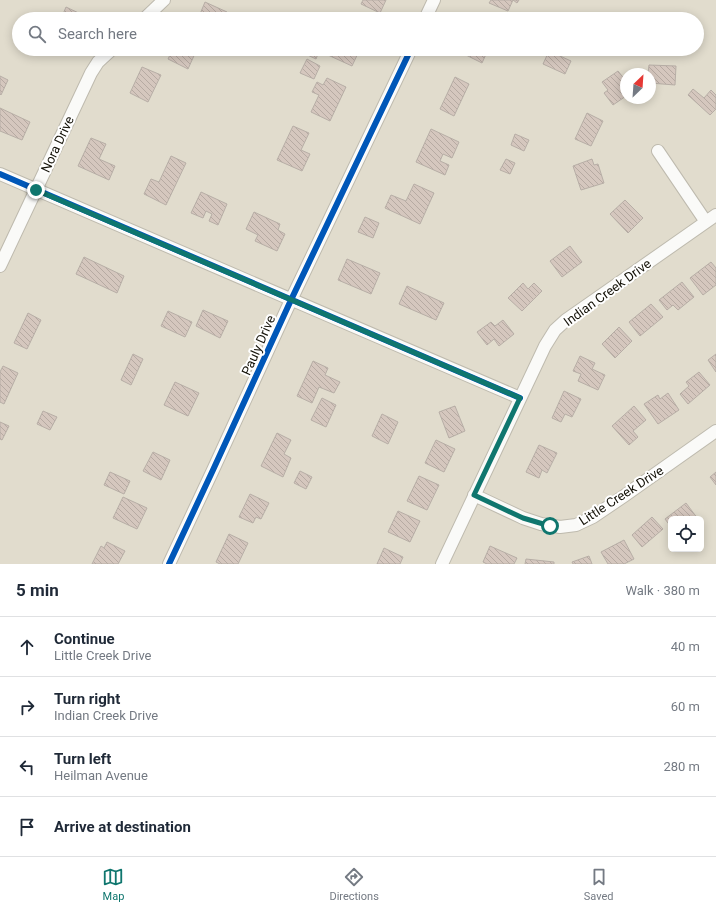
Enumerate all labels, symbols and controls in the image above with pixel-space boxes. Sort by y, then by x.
search box [12,12,704,56]
icon: search [26,23,48,45]
text: Search here [58,25,137,43]
north arrow [620,68,656,104]
street label: Nora Drive [38,114,77,175]
route end [27,181,45,199]
street label: Indian Creek Drive [561,256,654,329]
street label: Pauly Drive [239,313,278,378]
street label: Little Creek Drive [576,463,666,528]
map controls [668,516,704,552]
button: locate [668,516,704,552]
route start [541,517,559,535]
text: 5 min [16,580,59,600]
text: Walk · 380 m [625,583,700,598]
text: Continue [54,630,115,648]
icon: ahead [16,636,38,658]
text: 40 m [671,639,700,654]
text: Little Creek Drive [54,648,152,663]
text: Turn right [54,690,120,708]
icon: right [16,696,38,718]
text: 60 m [671,699,700,714]
text: Indian Creek Drive [54,708,158,723]
text: Turn left [54,750,111,768]
icon: left [16,756,38,778]
text: 280 m [663,759,700,774]
text: Heilman Avenue [54,768,148,783]
icon: arrive [16,816,38,838]
text: Arrive at destination [54,818,191,836]
tab: Map [102,866,124,903]
tab: Directions [329,866,379,903]
tab: Saved [584,866,614,903]

